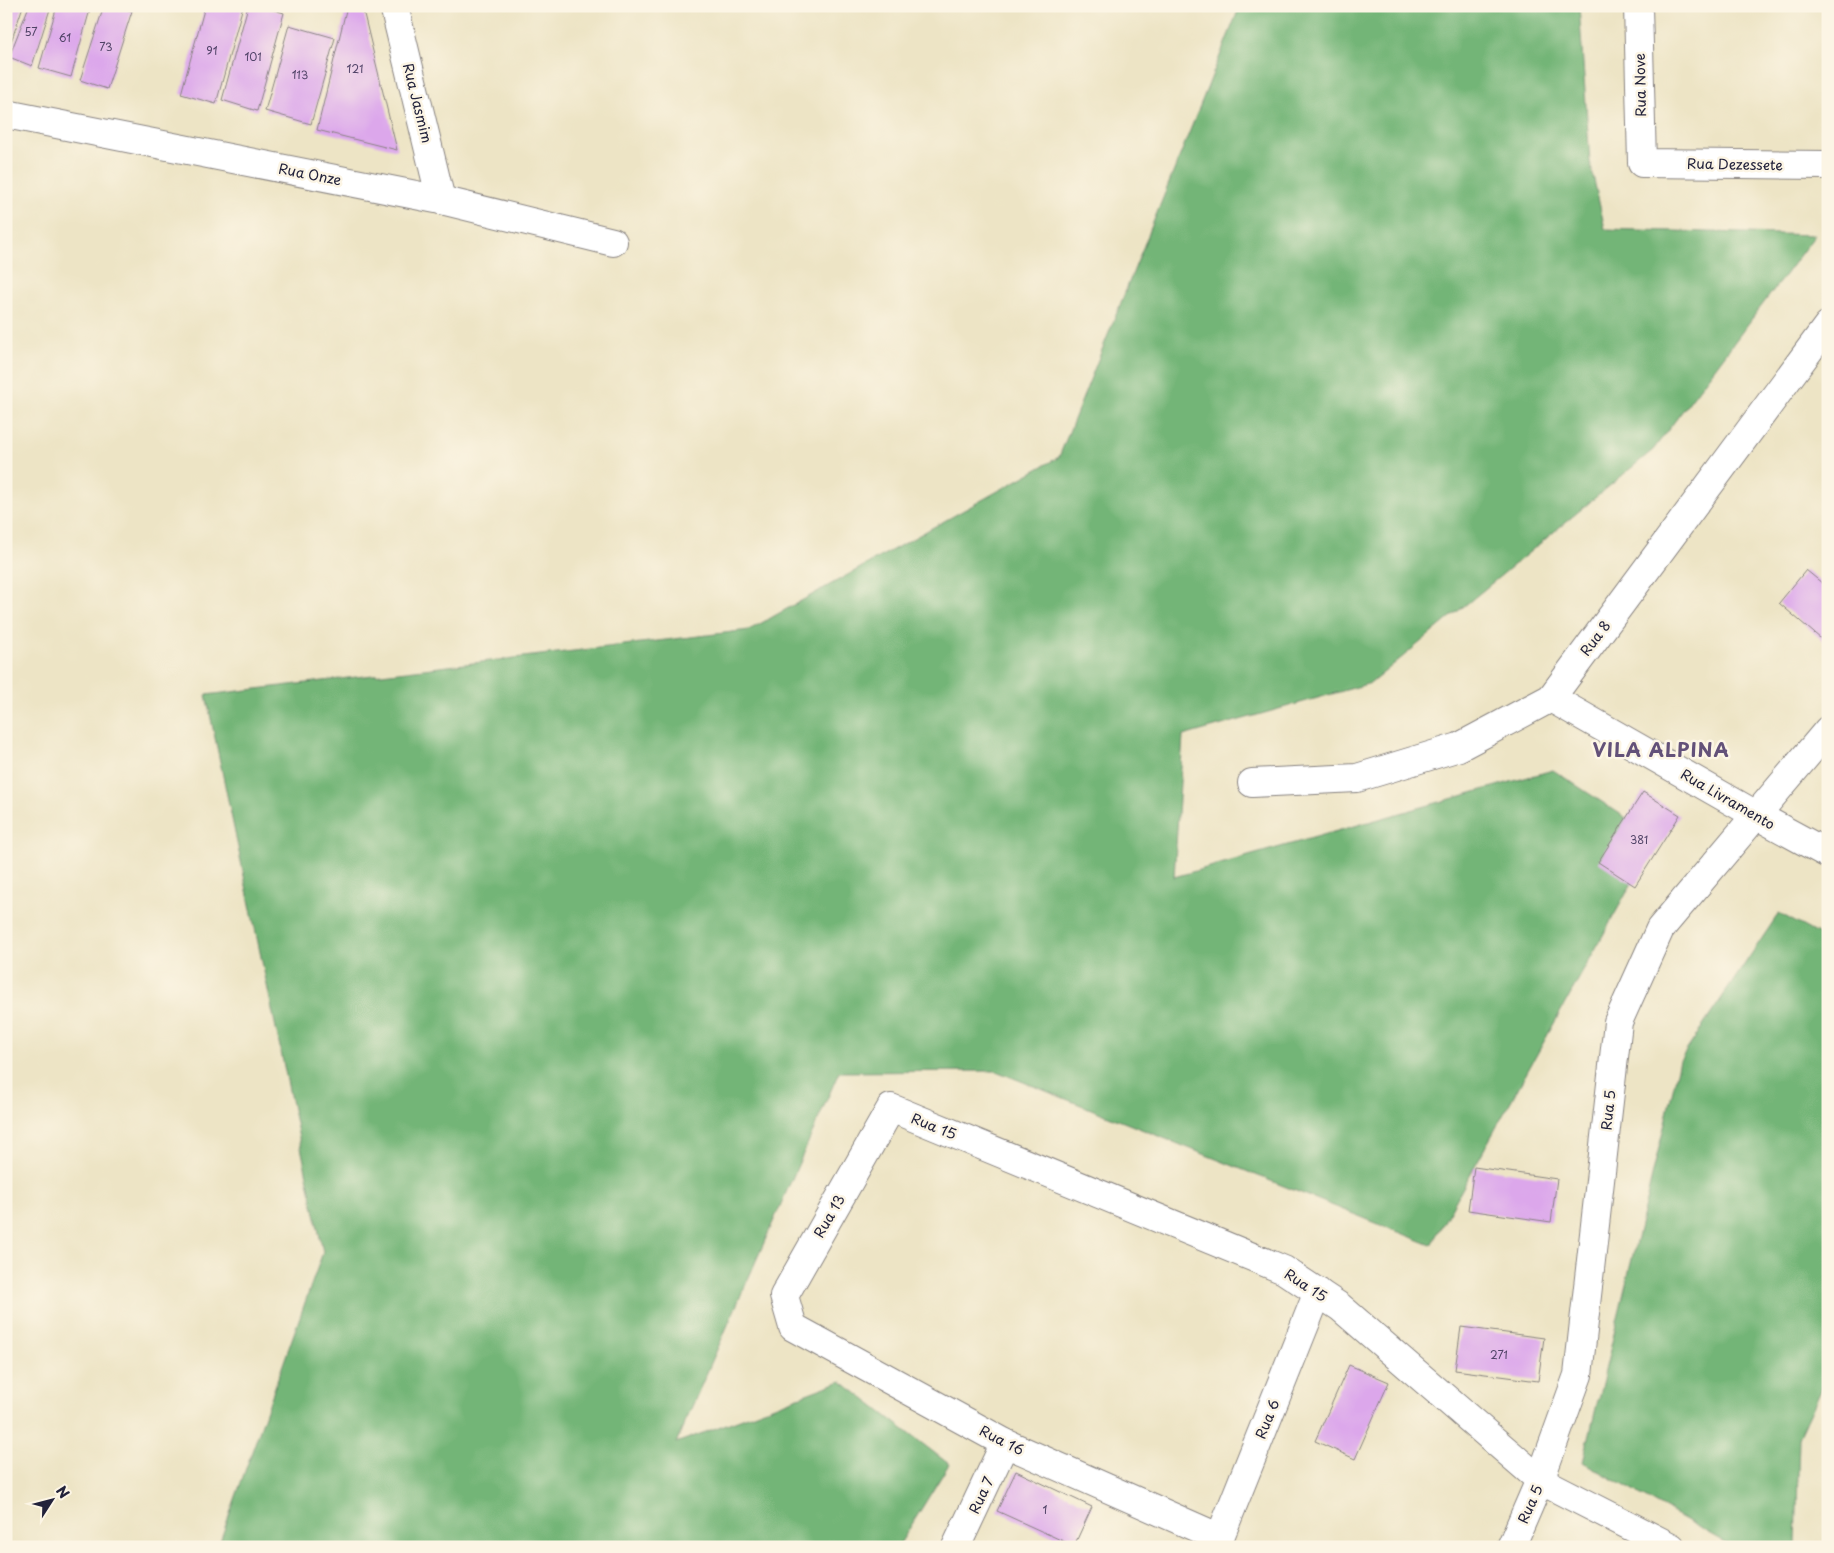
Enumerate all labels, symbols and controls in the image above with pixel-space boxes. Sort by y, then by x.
house number: 57 [24,23,38,40]
house number: 61 [59,29,71,46]
house number: 73 [99,38,113,55]
house number: 91 [206,42,218,59]
house number: 101 [244,48,262,65]
street label: Rua Nove [1629,53,1651,117]
house number: 121 [347,60,363,77]
street label: Rua Jasmim [398,61,438,145]
house number: 113 [292,66,308,83]
street label: Rua Dezessete [1687,153,1784,175]
street label: Rua Onze [277,158,344,190]
street label: Rua 8 [1575,616,1615,660]
district label: VILA ALPINA [1592,735,1730,763]
street label: Rua Livramento [1677,763,1779,835]
house number: 381 [1630,831,1648,848]
street label: Rua 5 [1595,1089,1621,1131]
street label: Rua 15 [908,1107,960,1145]
street label: Rua 13 [808,1191,850,1241]
street label: Rua 15 [1280,1263,1332,1307]
house number: 271 [1490,1346,1508,1363]
street label: Rua 6 [1250,1396,1284,1442]
street label: Rua 16 [976,1420,1028,1460]
street label: Rua 7 [963,1473,999,1517]
north arrow [28,1476,78,1526]
text: N [51,1481,75,1503]
street label: Rua 5 [1512,1481,1548,1527]
house number: 1 [1043,1501,1048,1518]

